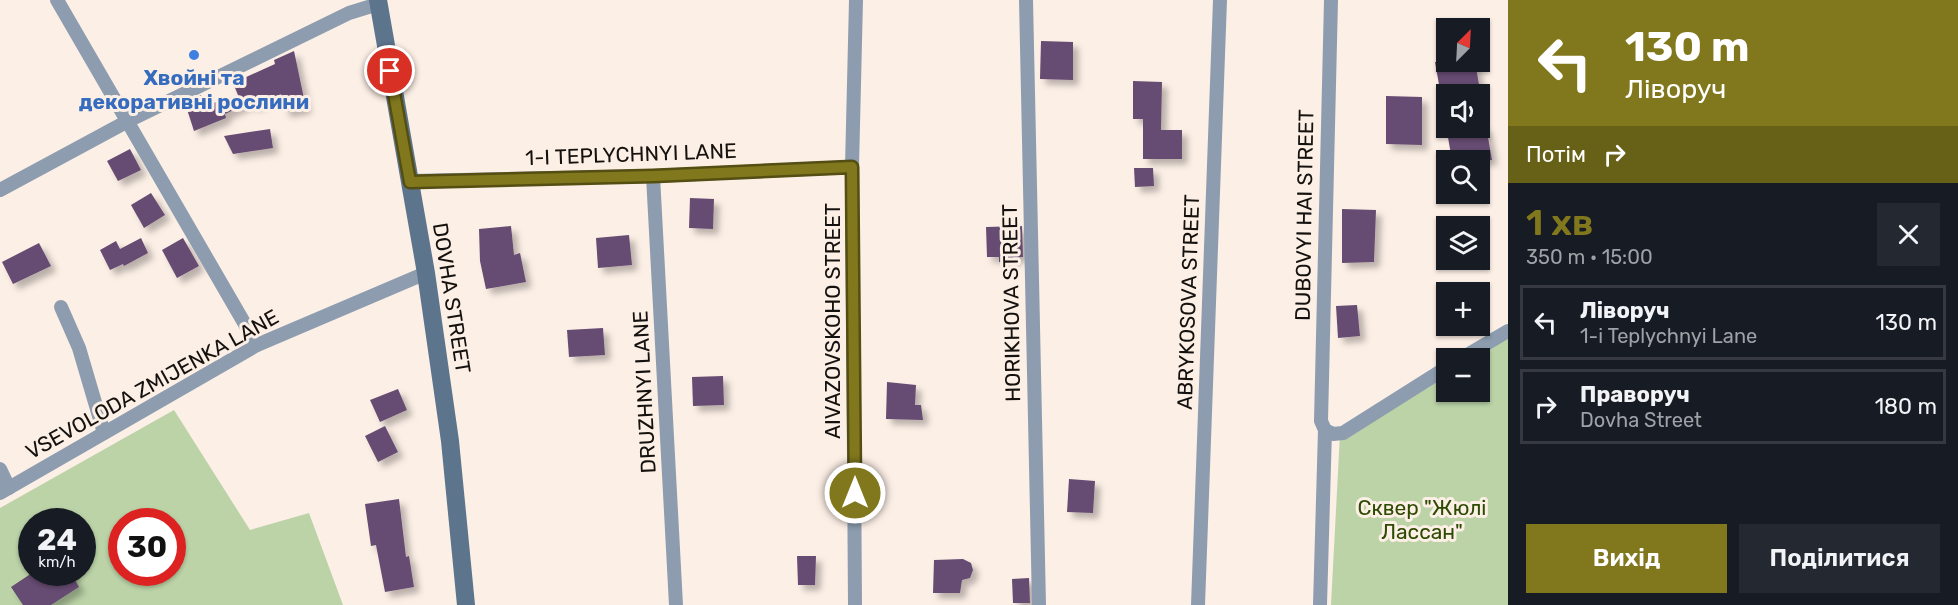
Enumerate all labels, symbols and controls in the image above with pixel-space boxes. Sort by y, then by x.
north arrow [1436,18,1490,72]
map controls [1436,18,1490,402]
text: 130 m [1625,22,1750,72]
icon: left [1526,24,1604,102]
pin [364,45,415,96]
marker: Хвойні та декоративні рослини [187,48,201,62]
icon: arrive [373,54,406,87]
place label: Хвойні та декоративні рослини [79,65,309,114]
text: Ліворуч [1625,73,1726,105]
button: sound [1436,84,1490,138]
street label: DUBOVYI HAI STREET [1290,109,1318,321]
street label: 1-I TEPLYCHNYI LANE [525,138,737,170]
icon: right [1598,138,1631,171]
text: Потім [1526,141,1586,168]
button: search [1436,150,1490,204]
street label: ABRYKOSOVA STREET [1172,194,1204,410]
text: 1 хв [1526,201,1593,244]
street label: AIVAZOVSKOHO STREET [820,203,845,439]
button: close [1877,203,1940,266]
street label: HORIKHOVA STREET [997,204,1025,402]
button: layers [1436,216,1490,270]
street label: DOVHA STREET [428,221,476,375]
text: 350 m · 15:00 [1526,245,1653,269]
button: + [1436,282,1490,336]
text: Ліворуч [1580,297,1670,324]
street label: VSEVOLODA ZMIJENKA LANE [21,304,283,464]
icon: left [1529,306,1562,339]
text: 130 m [1875,309,1937,336]
street label: DRUZHNYI LANE [627,310,661,474]
text: 1-i Teplychnyi Lane [1580,324,1757,348]
button: − [1436,348,1490,402]
text: Праворуч [1580,381,1690,408]
icon: right [1529,390,1562,423]
text: 180 m [1875,393,1937,420]
text: Dovha Street [1580,408,1702,432]
position arrow [823,461,887,525]
park label: Сквер "Жюлі Лассан" [1358,495,1486,544]
speed limit sign: 30 [108,508,186,586]
text: 24 [37,522,77,558]
button: Вихід [1526,524,1727,593]
button: Поділитися [1739,524,1940,593]
text: km/h [38,553,76,571]

